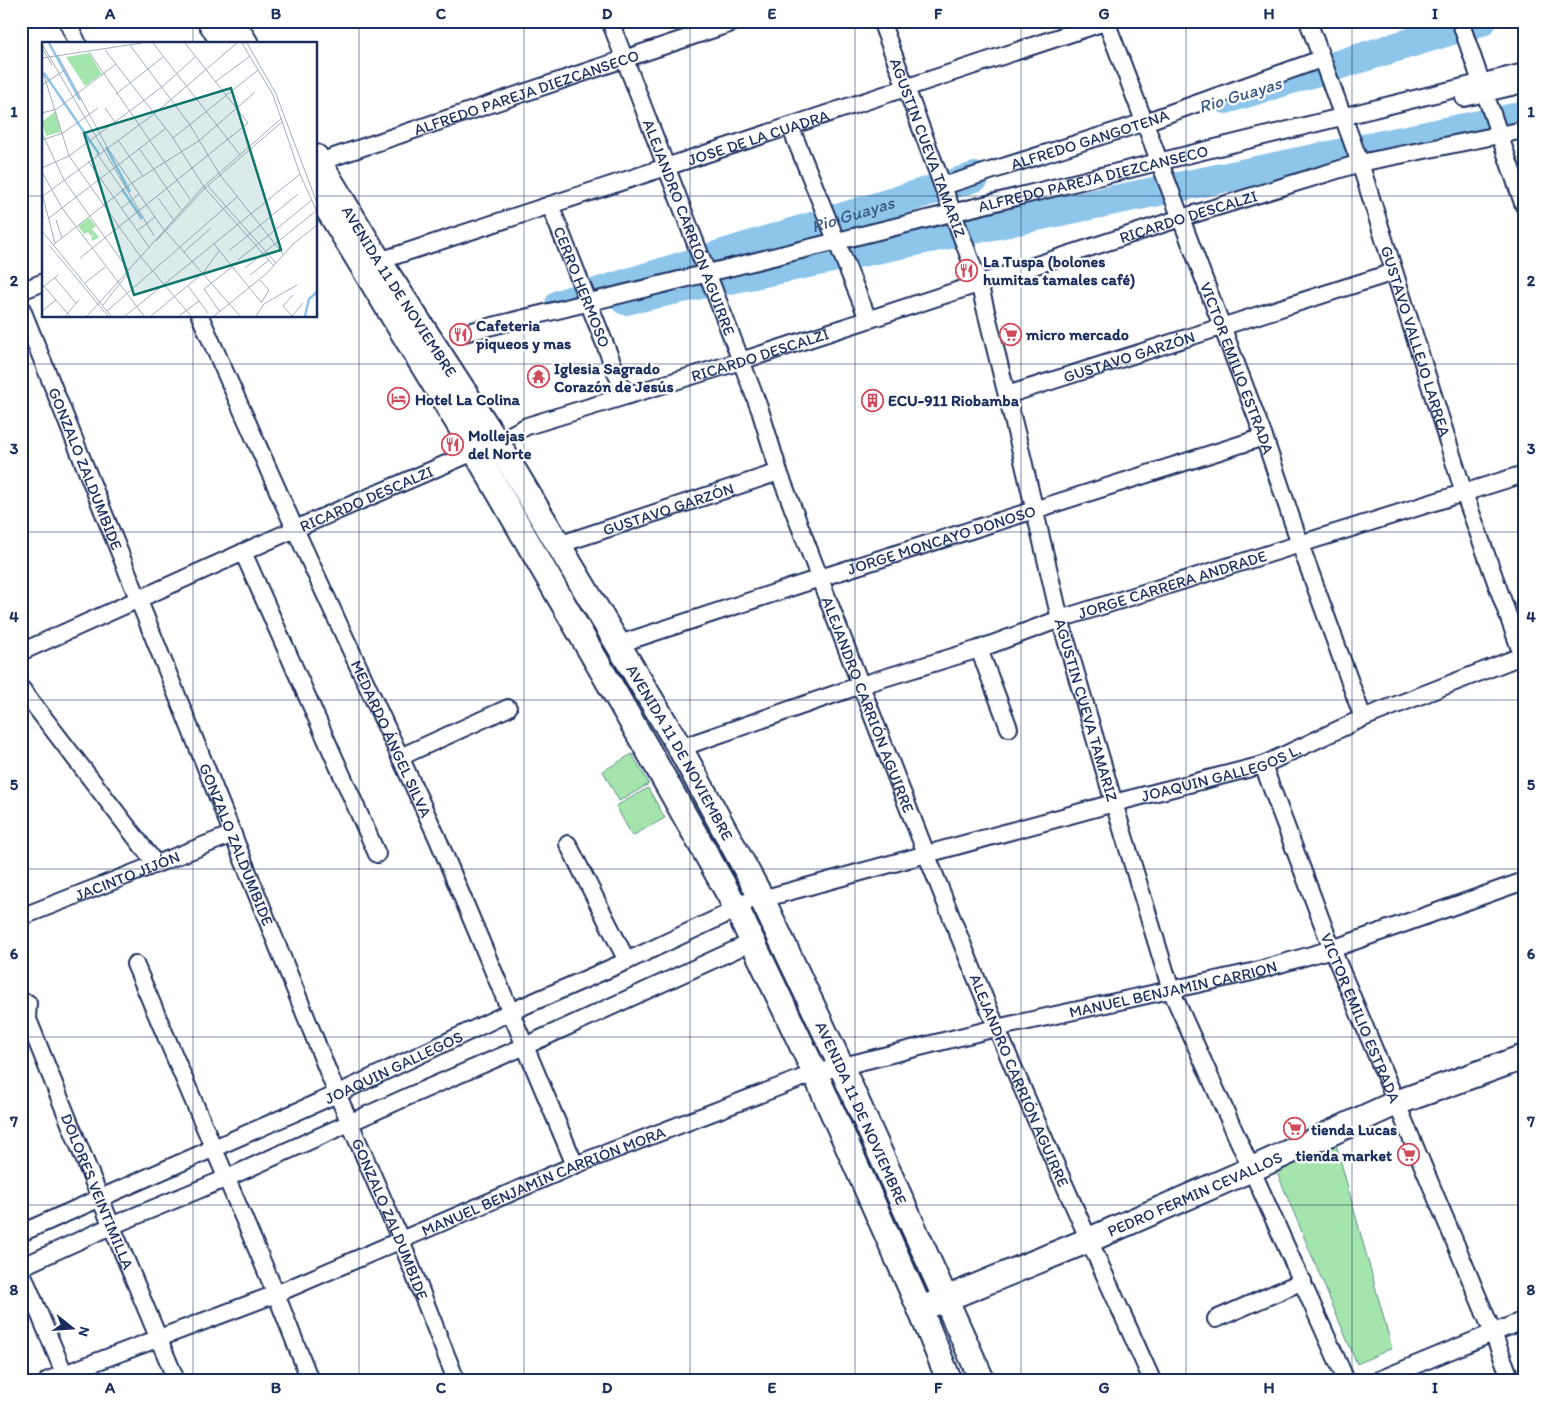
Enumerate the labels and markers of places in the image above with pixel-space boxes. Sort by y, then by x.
place label: La Tuspa (bolones humitas tamales café) [983,252,1135,290]
restaurant icon: La Tuspa (bolones humitas tamales café) [955,258,979,282]
place label: Cafeteria piqueos y mas [475,316,571,354]
restaurant icon: Cafeteria piqueos y mas [448,322,472,346]
supermarket icon: micro mercado [998,322,1022,346]
place label: micro mercado [1025,325,1129,344]
place label: Iglesia Sagrado Corazón de Jesús [554,359,674,396]
temple icon: Iglesia Sagrado Corazón de Jesús [526,365,550,389]
hotel icon: Hotel La Colina [387,387,411,411]
building icon: ECU-911 Riobamba [860,388,884,412]
place label: Hotel La Colina [415,390,521,409]
place label: ECU-911 Riobamba [888,391,1020,410]
place label: Mollejas del Norte [468,426,532,463]
restaurant icon: Mollejas del Norte [440,432,464,456]
supermarket icon: tienda Lucas [1283,1117,1307,1141]
place label: tienda Lucas [1311,1120,1397,1139]
supermarket icon: tienda market [1396,1143,1420,1167]
place label: tienda market [1295,1146,1392,1165]

